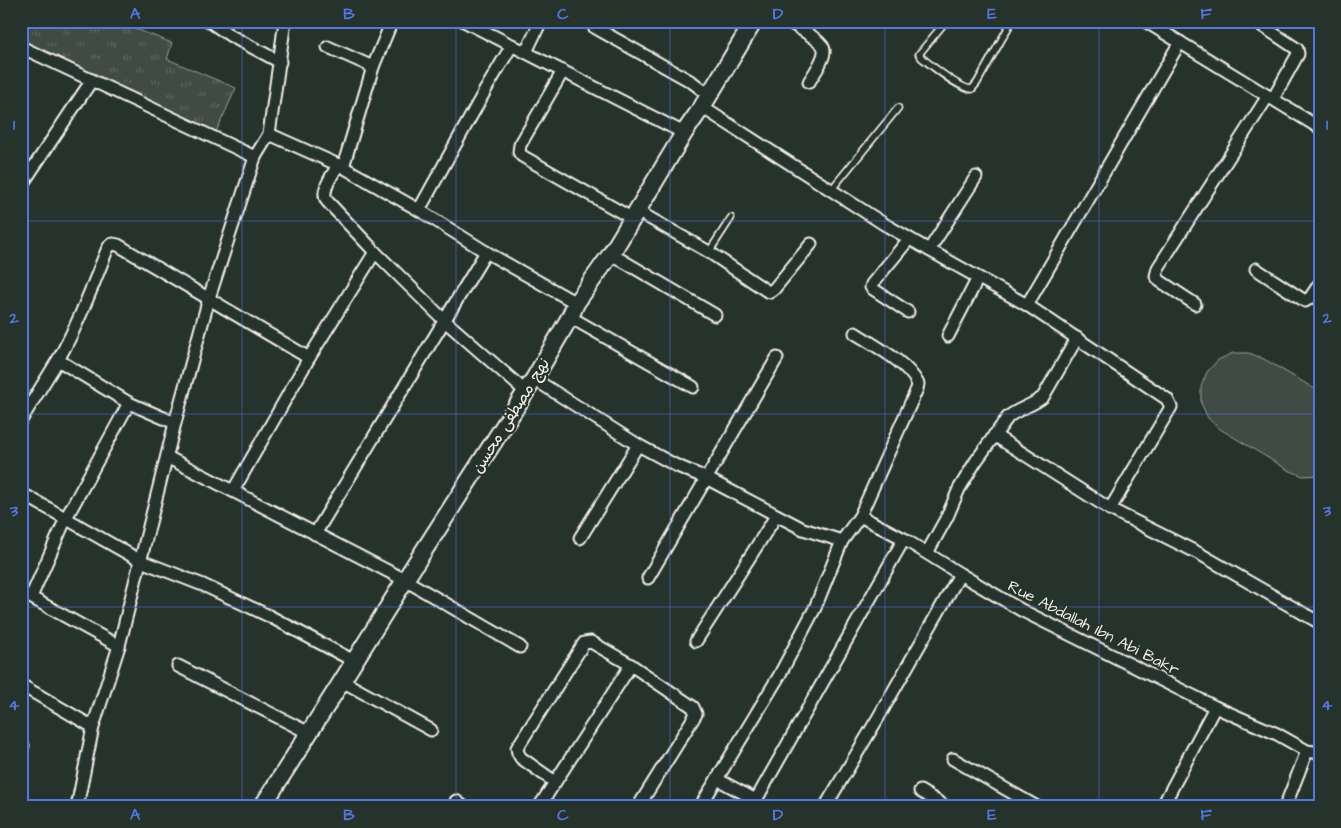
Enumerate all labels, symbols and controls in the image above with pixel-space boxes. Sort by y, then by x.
text: A [130,3,141,25]
text: B [343,3,355,25]
text: C [557,3,569,25]
text: D [773,3,784,25]
text: E [987,3,997,25]
text: F [1200,3,1212,25]
text: 1 [13,114,16,136]
text: 1 [1326,114,1329,136]
text: 2 [8,307,19,329]
text: 2 [1321,307,1332,329]
street label: نهج مصطفى محسن [467,354,555,477]
text: 3 [9,500,19,522]
text: 3 [1322,500,1332,522]
street label: Rue Abdallah Ibn Abi Bakr [1004,575,1183,681]
text: 4 [9,694,20,716]
text: 4 [1322,694,1333,716]
text: A [130,804,141,826]
text: B [343,804,355,826]
text: C [557,804,569,826]
text: D [773,804,784,826]
text: E [987,804,997,826]
text: F [1200,804,1212,826]

